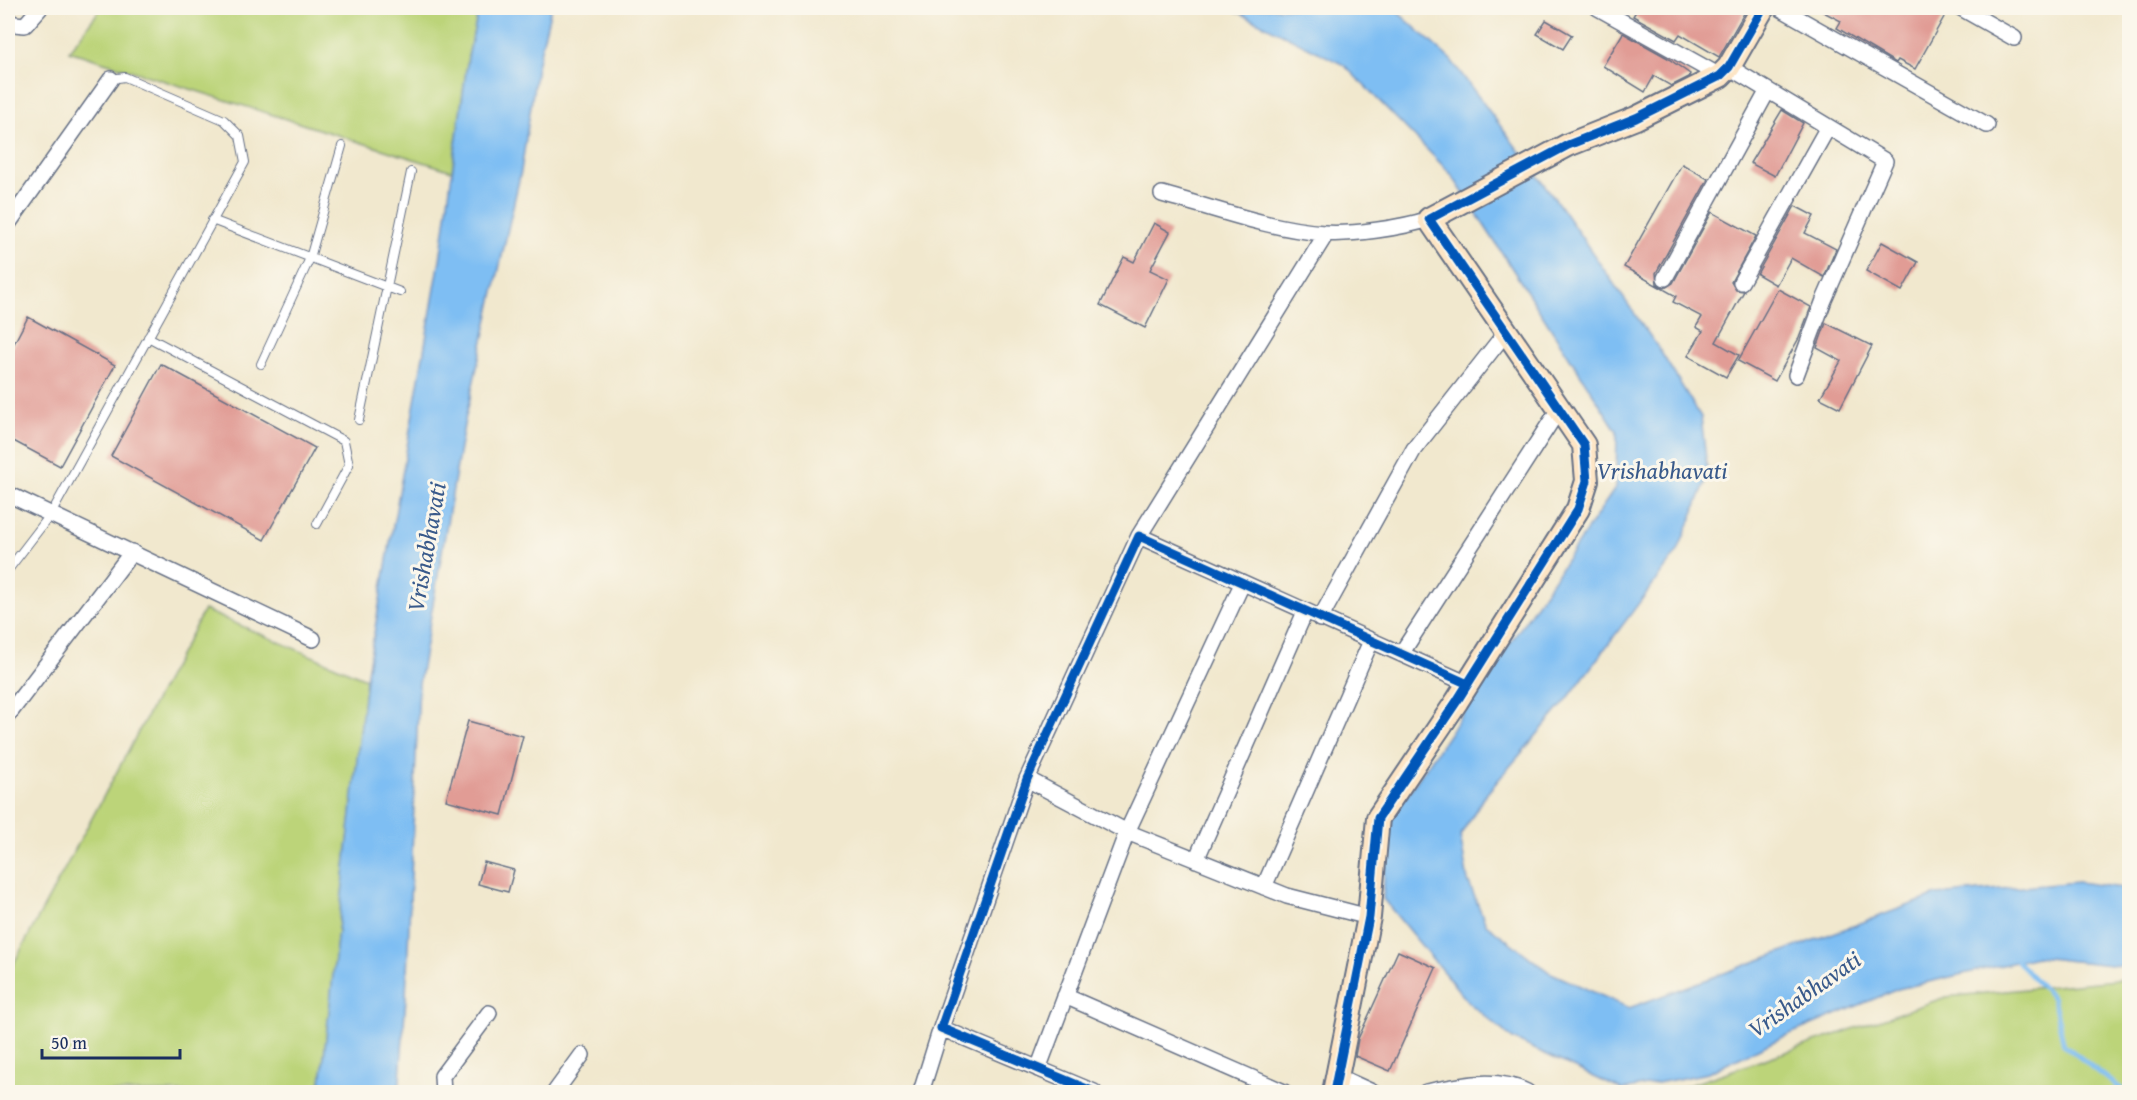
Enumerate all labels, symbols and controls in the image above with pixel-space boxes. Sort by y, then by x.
water label: Vrishabhavati [1596,453,1728,488]
water label: Vrishabhavati [397,479,455,615]
water label: Vrishabhavati [1740,942,1868,1046]
scale bar [42,1022,180,1060]
text: 50 m [51,1029,87,1056]

